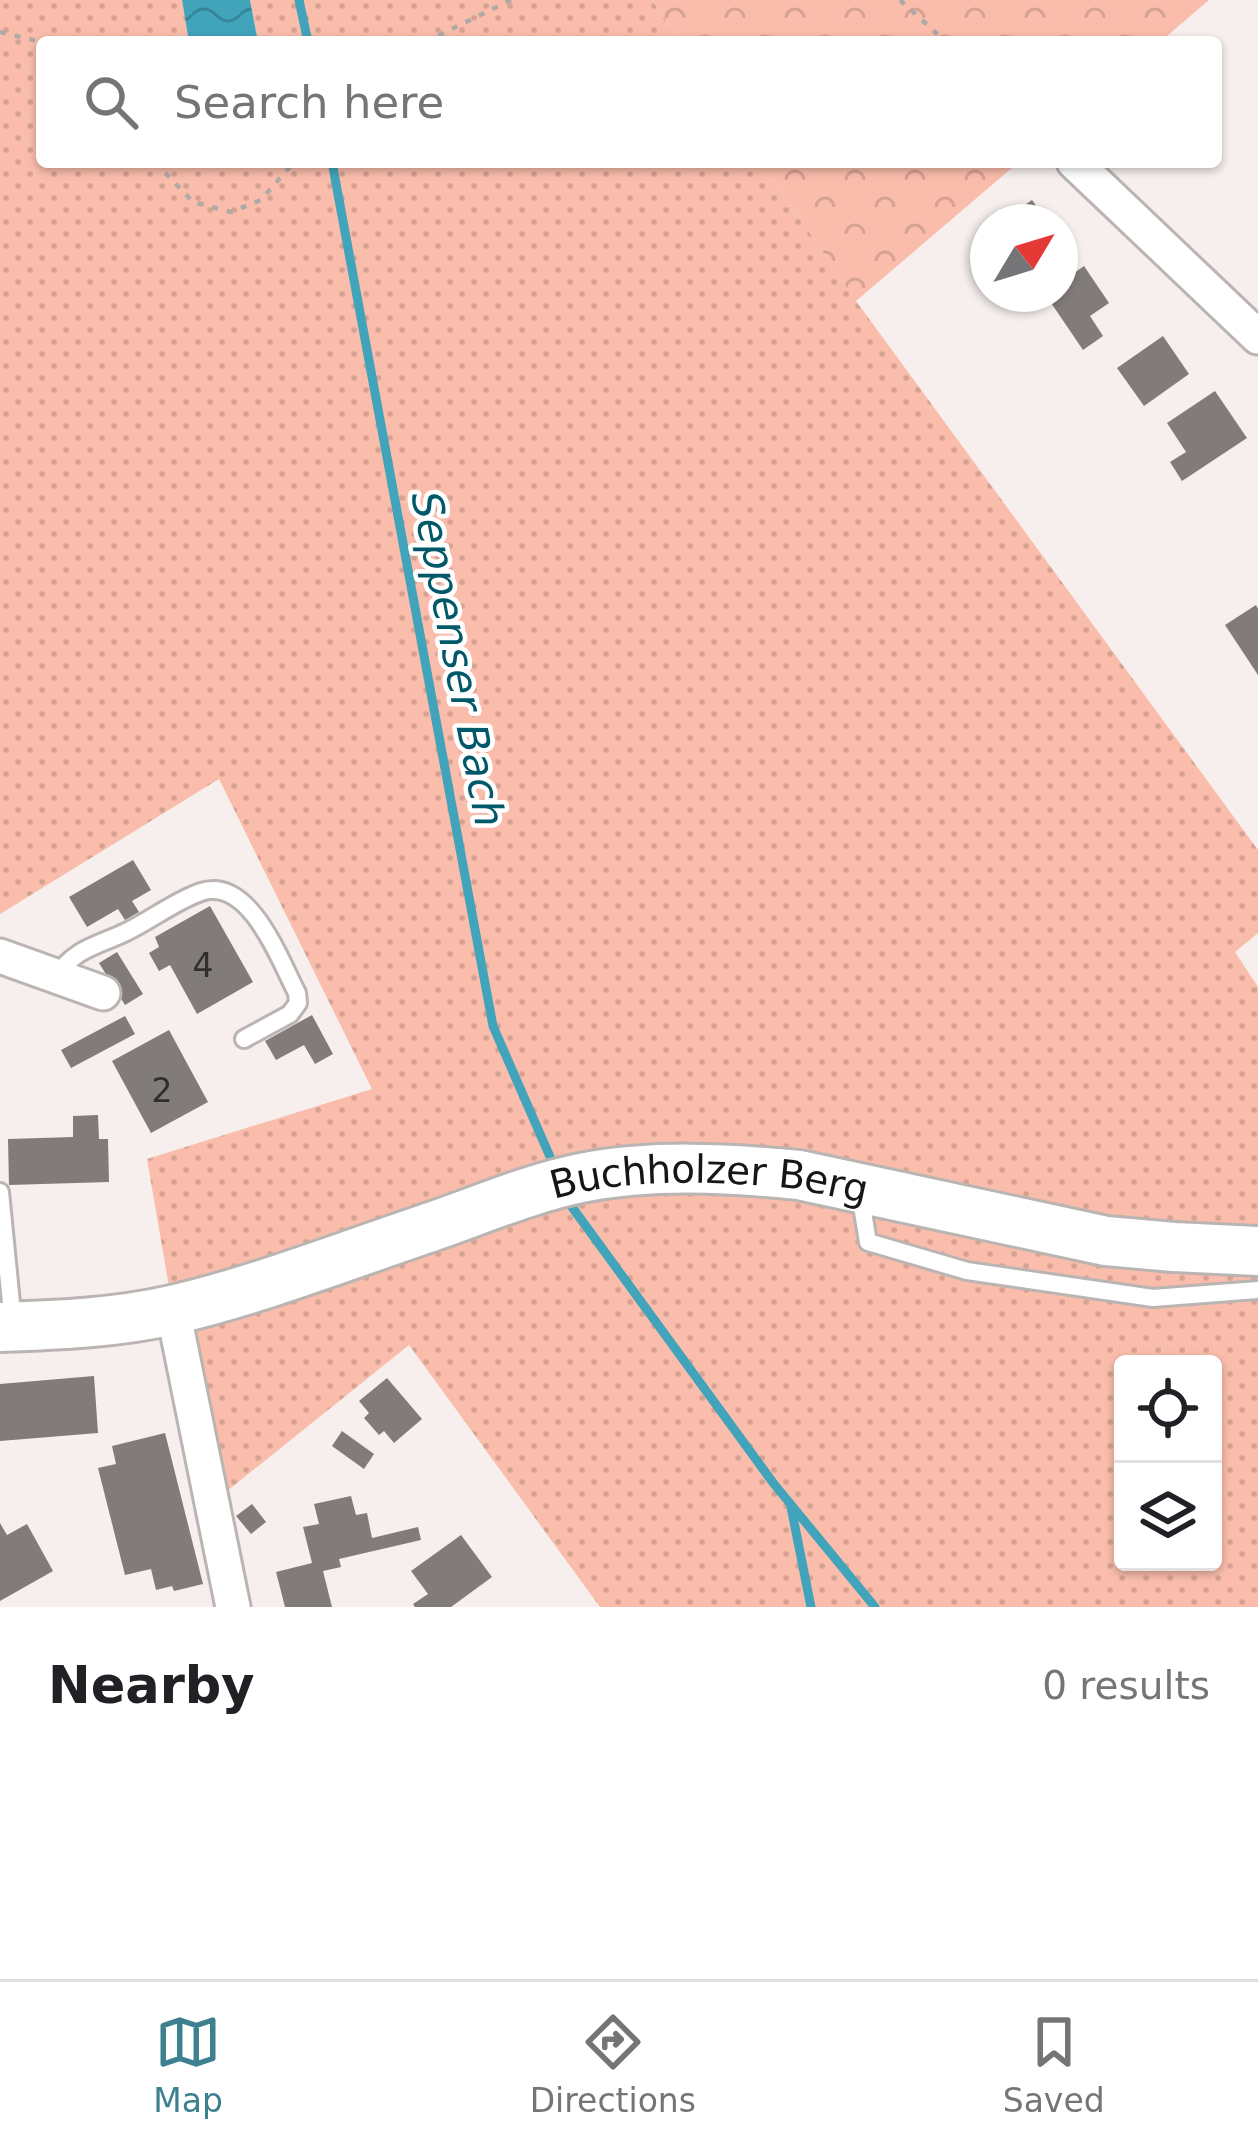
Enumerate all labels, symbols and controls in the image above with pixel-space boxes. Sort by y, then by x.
search box [36,36,1222,168]
icon: search [78,69,144,135]
text: Search here [174,76,444,129]
north arrow [970,204,1078,312]
water label: Seppenser Bach [401,487,515,831]
house number: 4 [193,946,214,985]
house number: 2 [152,1071,173,1110]
street label: Buchholzer Berg [545,1146,873,1212]
map controls [1114,1355,1222,1571]
button: locate [1114,1355,1222,1463]
button: layers [1114,1463,1222,1571]
text: Nearby [48,1656,255,1715]
text: 0 results [1042,1663,1210,1708]
tab: Map [153,2009,223,2120]
tab: Directions [530,2009,696,2120]
tab: Saved [1003,2009,1105,2120]

